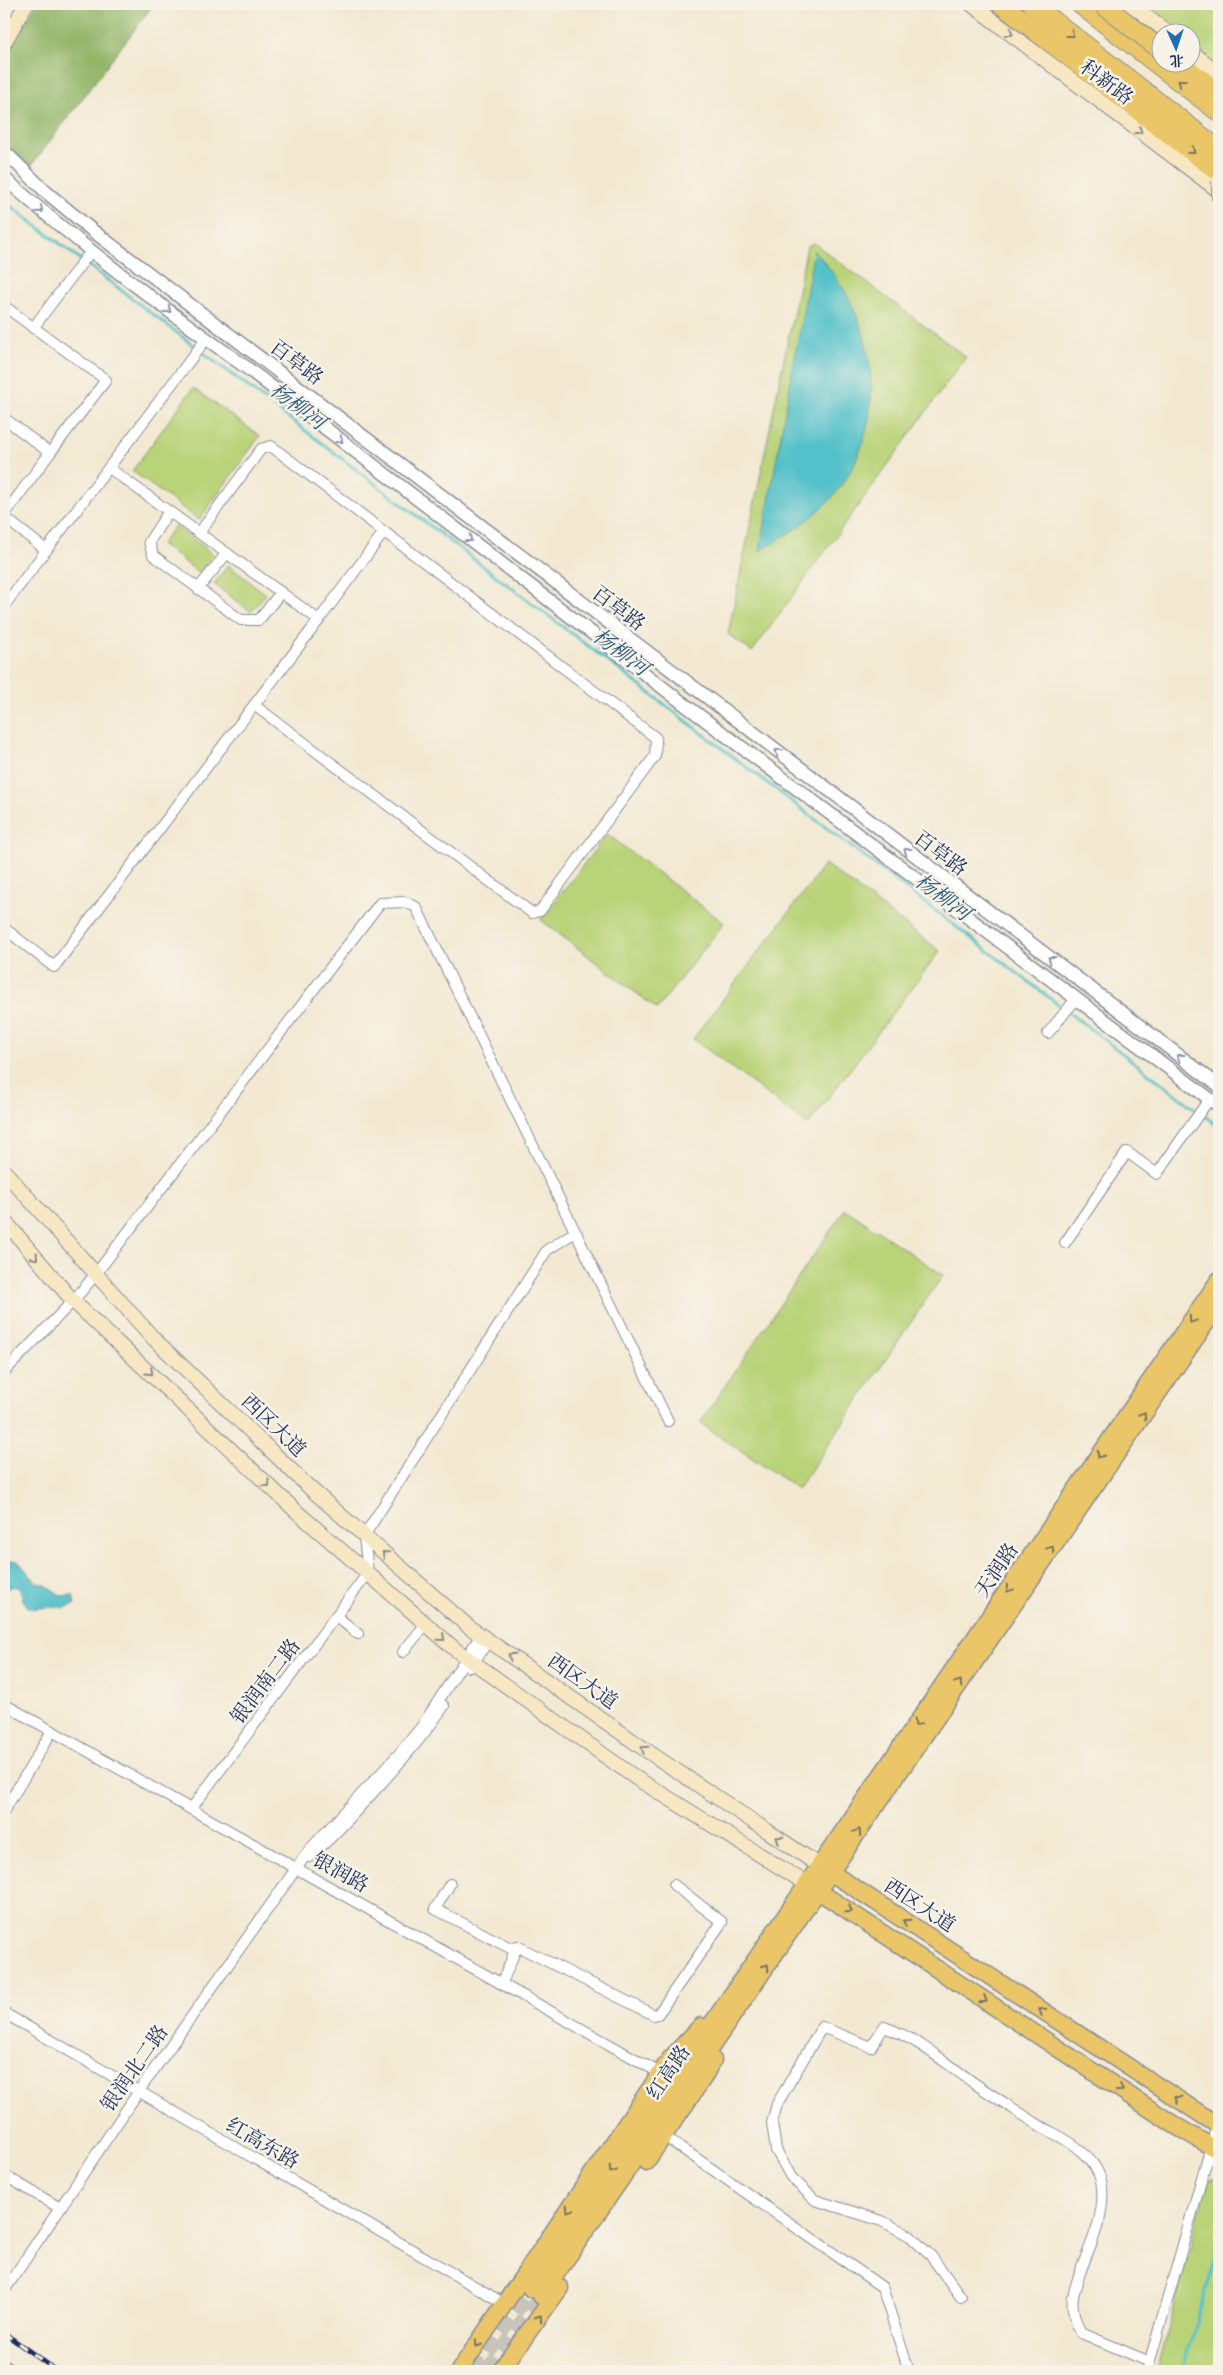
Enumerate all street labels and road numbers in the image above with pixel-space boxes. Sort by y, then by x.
street label: 科新路 [1075,54,1139,110]
street label: 百草路 [265,334,329,390]
street label: 百草路 [587,580,651,636]
street label: 百草路 [909,825,973,881]
street label: 西区大道 [236,1388,312,1462]
street label: 天润路 [968,1538,1024,1602]
street label: 银润南二路 [225,1633,305,1729]
street label: 西区大道 [543,1647,623,1715]
street label: 银润路 [308,1846,374,1898]
street label: 西区大道 [879,1872,961,1938]
street label: 银润北二路 [95,2020,173,2116]
street label: 红高路 [640,2040,696,2104]
street label: 红高东路 [222,2112,304,2174]

